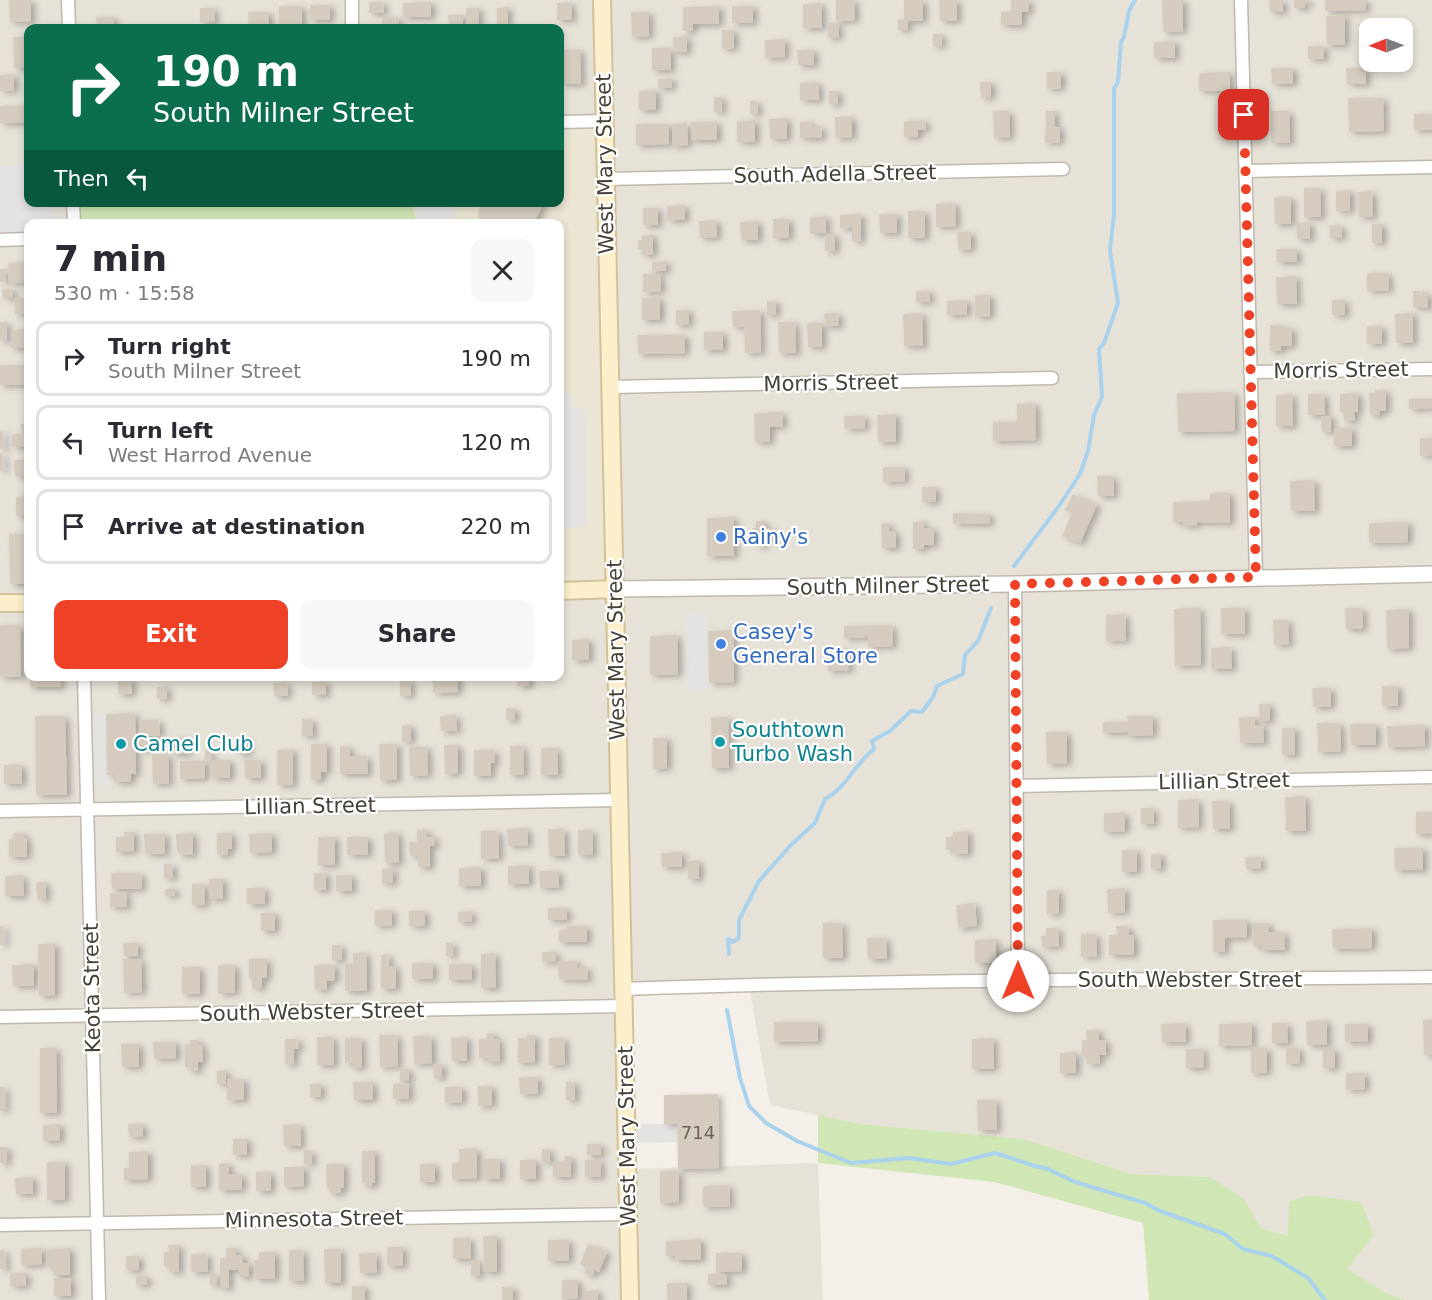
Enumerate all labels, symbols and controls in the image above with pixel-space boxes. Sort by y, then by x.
north arrow [1359,18,1413,72]
map controls [1359,18,1413,72]
text: 190 m [153,47,299,96]
icon: right [54,48,132,126]
street label: West Mary Street [591,73,619,255]
pin [1218,89,1269,140]
text: South Milner Street [153,97,414,128]
icon: arrive [1227,98,1260,131]
street label: South Adella Street [733,160,937,188]
icon: left [121,162,154,195]
text: Then [54,166,109,191]
text: 7 min [54,238,167,279]
button: close [471,239,534,302]
text: 530 m · 15:58 [54,281,195,305]
text: Turn right [108,334,231,359]
icon: right [57,342,90,375]
text: 190 m [461,346,531,371]
street label: Morris Street [1273,357,1409,383]
text: South Milner Street [108,359,301,383]
street label: Morris Street [763,370,899,396]
text: Turn left [108,418,213,443]
icon: left [57,426,90,459]
text: 120 m [461,430,531,455]
text: West Harrod Avenue [108,443,312,467]
icon: arrive [57,510,90,543]
text: Arrive at destination [108,514,365,539]
text: 220 m [461,514,531,539]
place label: Rainy's [733,525,808,549]
marker: Rainy's [714,530,728,544]
street label: West Mary Street [602,559,630,741]
street label: South Milner Street [786,572,990,600]
button: Exit [54,600,288,669]
button: Share [300,600,534,669]
place label: Casey's General Store [733,620,878,668]
marker: Casey's General Store [714,637,728,651]
place label: Southtown Turbo Wash [731,718,853,766]
place label: Camel Club [133,732,254,756]
marker: Southtown Turbo Wash [713,735,727,749]
marker: Camel Club [114,737,128,751]
street label: Lillian Street [1158,768,1290,794]
street label: Lillian Street [244,793,376,819]
street label: Keota Street [79,923,105,1053]
position arrow [986,949,1050,1013]
street label: South Webster Street [1078,968,1302,992]
street label: South Webster Street [199,998,425,1026]
street label: West Mary Street [613,1045,641,1227]
house number: 714 [681,1122,715,1143]
street label: Minnesota Street [224,1205,404,1233]

